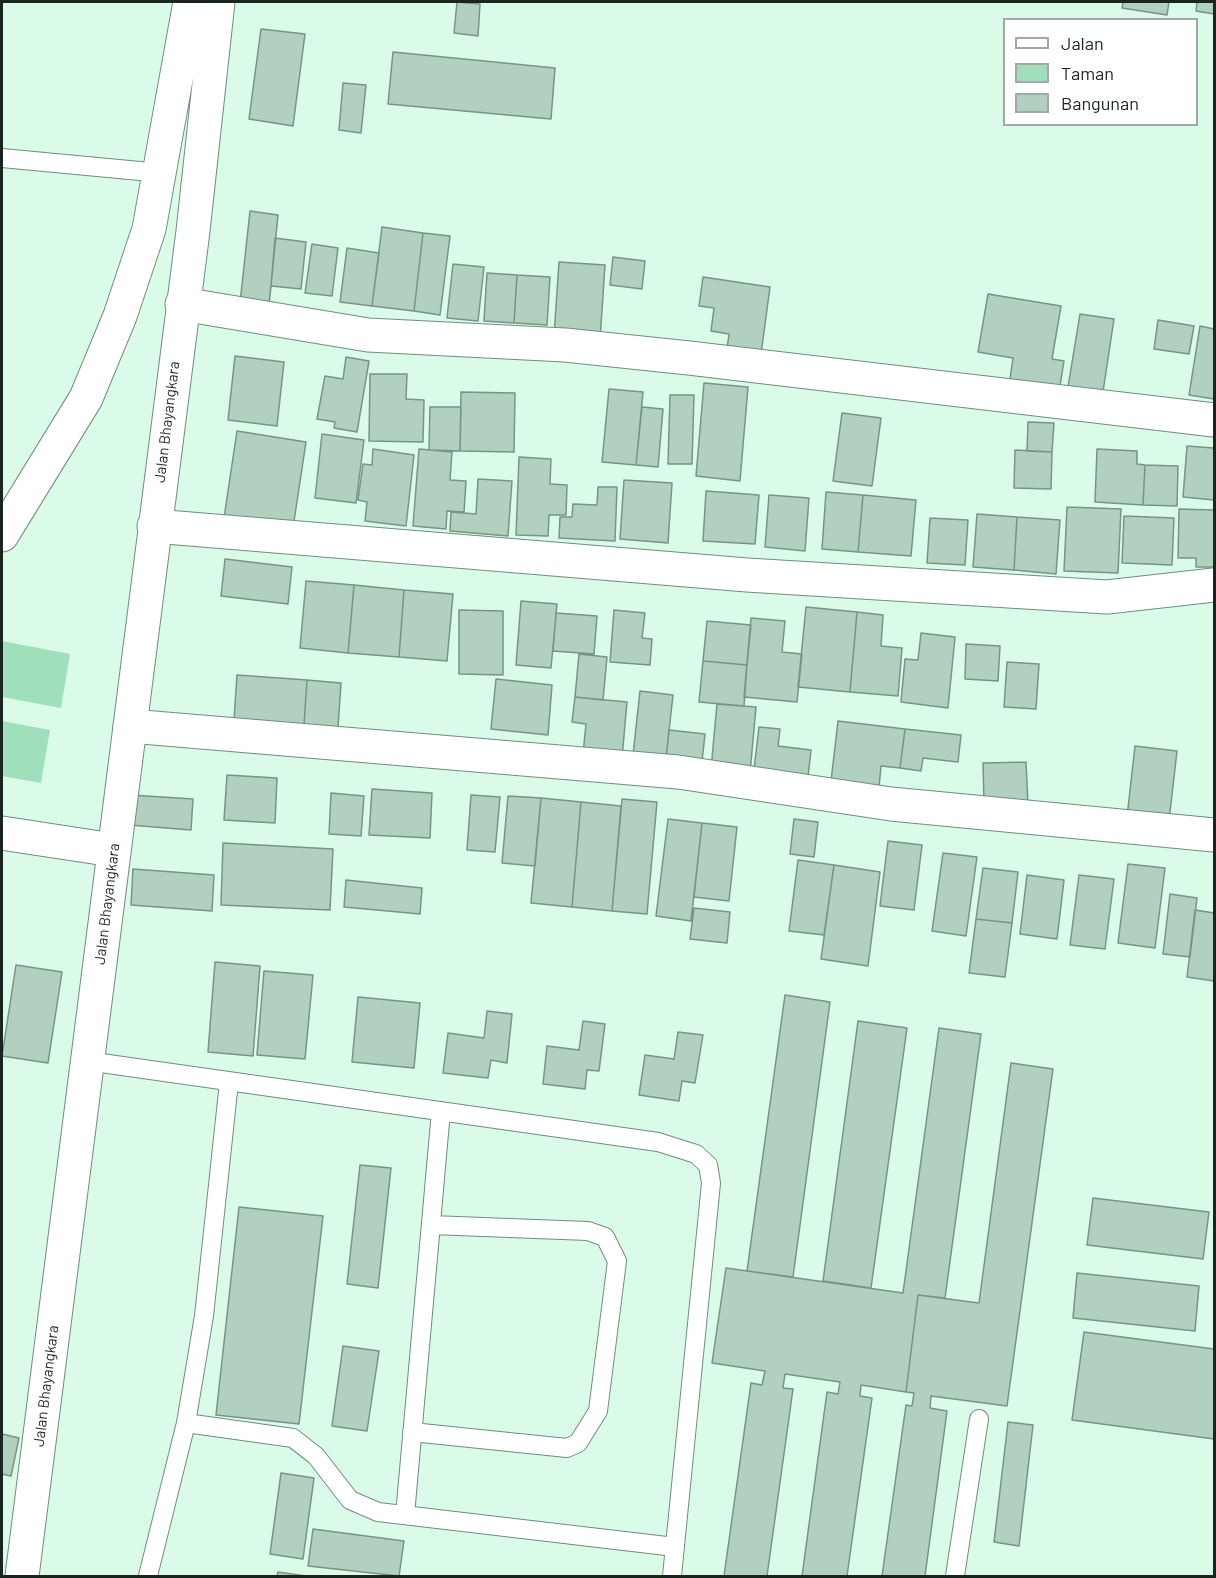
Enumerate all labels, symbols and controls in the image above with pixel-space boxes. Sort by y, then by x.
legend [1003,18,1198,126]
text: Jalan [1061,32,1104,54]
text: Taman [1061,62,1114,84]
text: Bangunan [1061,92,1139,114]
street label: Jalan Bhayangkara [151,360,183,484]
street label: Jalan Bhayangkara [91,842,123,966]
street label: Jalan Bhayangkara [30,1324,62,1448]

